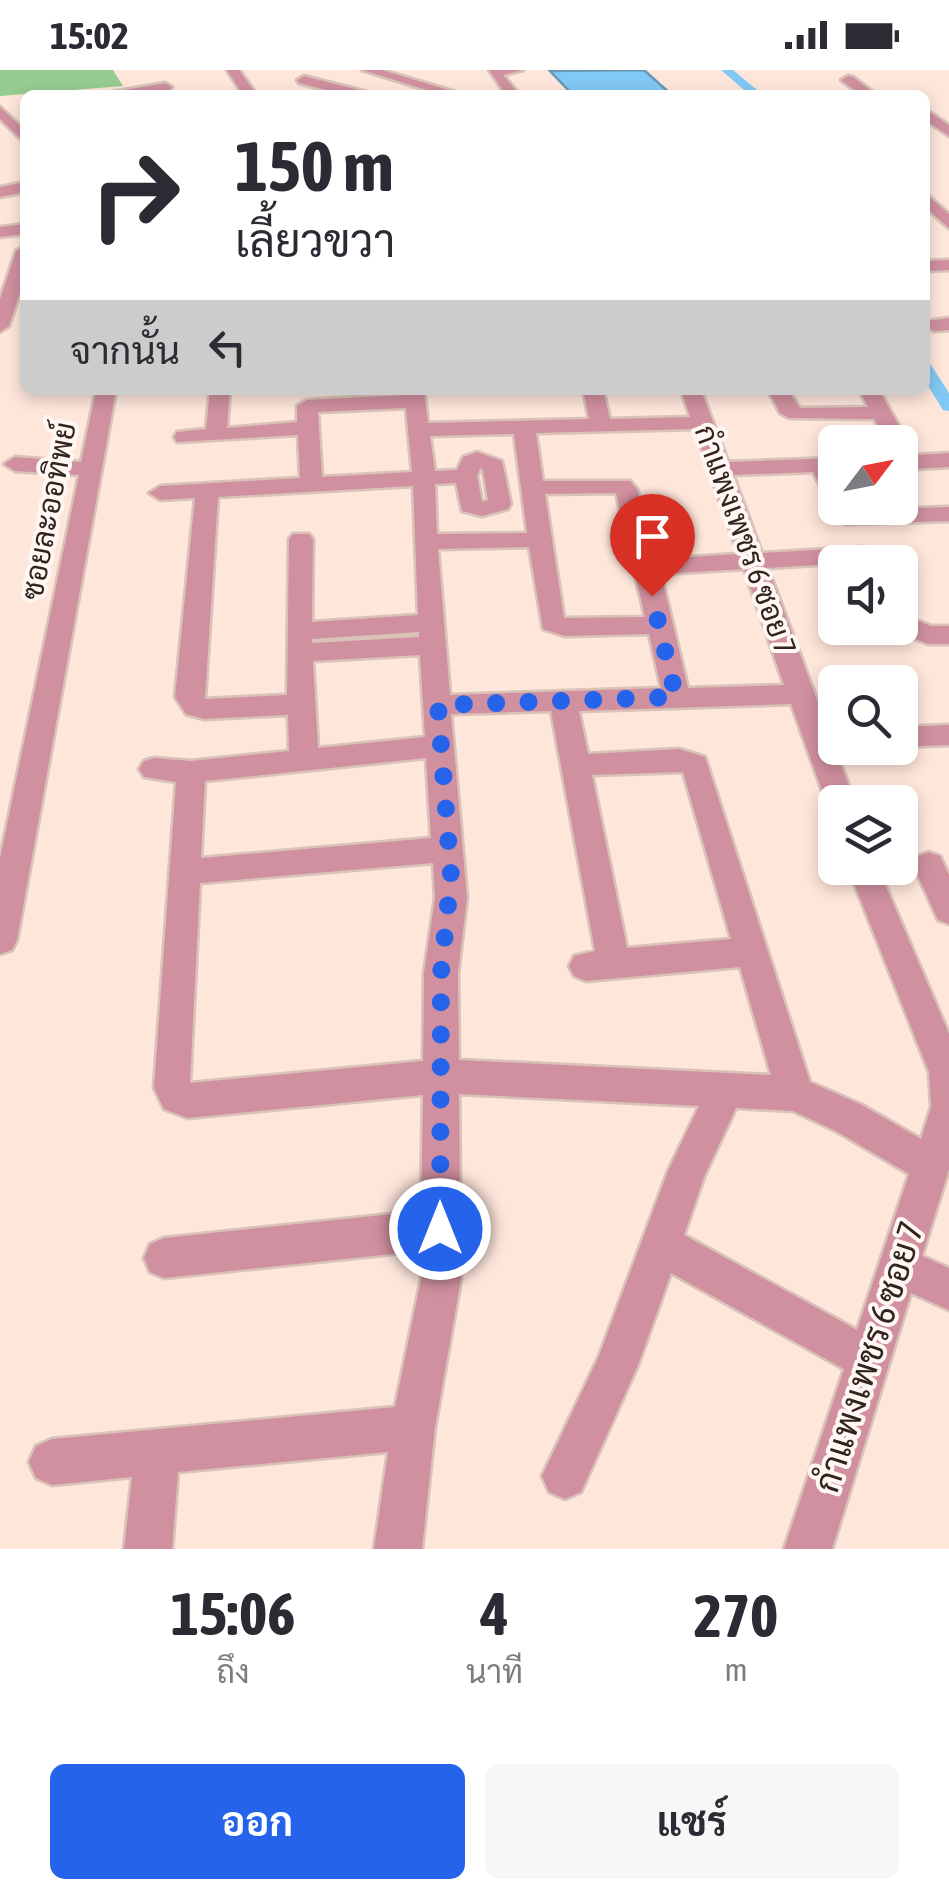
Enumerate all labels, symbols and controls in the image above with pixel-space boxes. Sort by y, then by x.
text: 15:02 [50,14,129,57]
text: 150 m [235,126,394,206]
icon: right [70,130,200,260]
text: เลี้ยวขวา [235,215,395,267]
icon: left [200,320,255,375]
text: จากนั้น [70,329,180,372]
street label: ซอยละออทิพย์ [12,419,82,603]
street label: กำแพงเพชร 6 ซอย 7 [689,420,803,659]
north arrow [818,425,918,525]
map controls [818,425,918,885]
pin [610,494,695,597]
icon: arrive [625,509,680,564]
button: sound [818,545,918,645]
button: search [818,665,918,765]
button: layers [818,785,918,885]
position arrow [388,1177,492,1281]
street label: กำแพงเพชร 6 ซอย 7 [805,1216,931,1497]
text: 15:06 [171,1579,295,1648]
text: 4 [480,1579,509,1648]
text: 270 [694,1581,778,1650]
text: m [724,1651,748,1688]
text: ถึง [216,1653,250,1690]
text: นาที [466,1653,523,1690]
button: ออก [50,1764,465,1879]
button: แชร์ [485,1764,899,1879]

